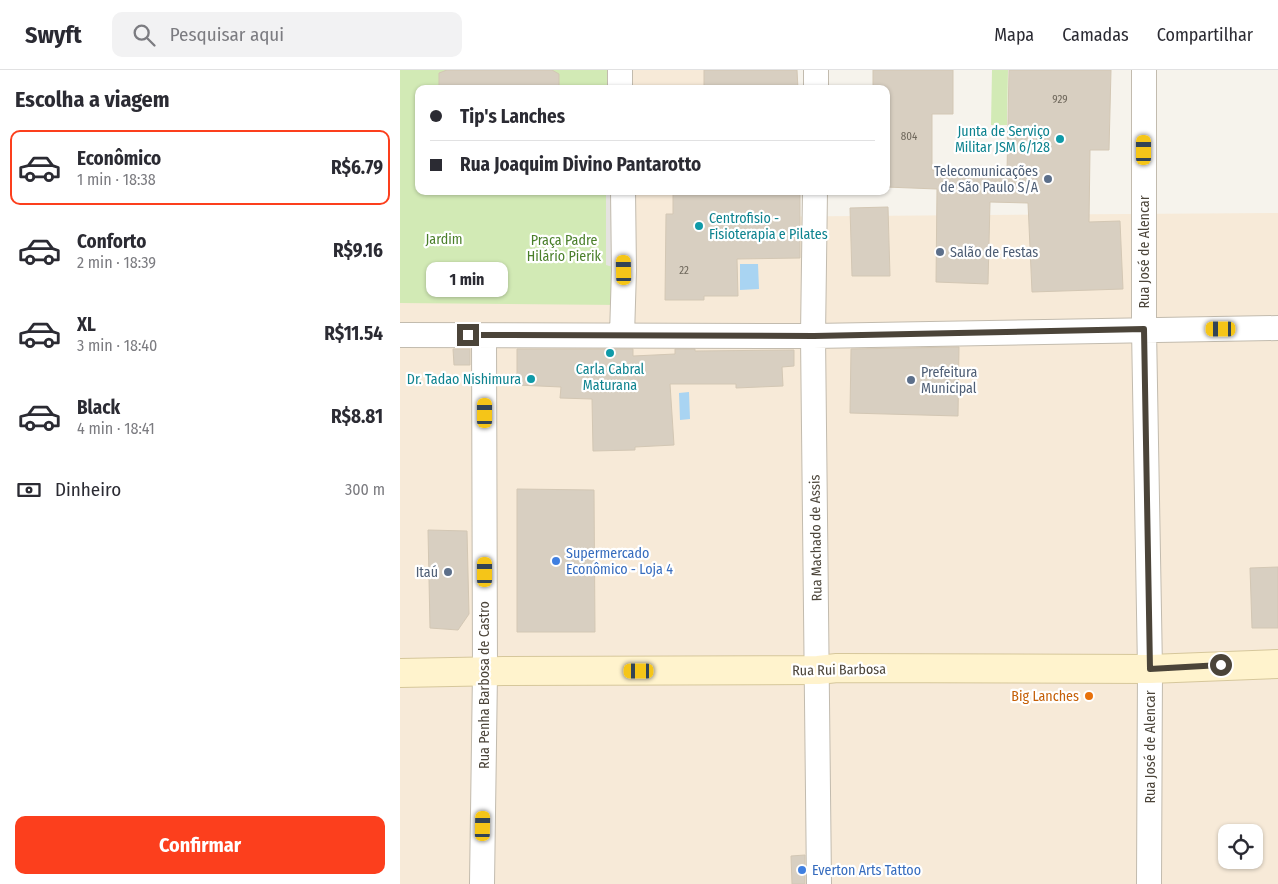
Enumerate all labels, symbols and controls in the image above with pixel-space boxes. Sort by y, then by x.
search box [112,12,462,57]
text: Swyft [25,21,82,49]
icon: search [130,21,158,49]
text: Pesquisar aqui [170,23,284,46]
text: Mapa [994,24,1034,46]
text: Camadas [1062,24,1129,46]
text: Compartilhar [1157,24,1253,46]
text: Escolha a viagem [15,86,170,113]
house number: 929 [1052,93,1068,106]
text: Tip's Lanches [460,105,565,128]
place label: Junta de Serviço Militar JSM 6/128 [955,123,1050,156]
house number: 804 [901,130,918,143]
marker: Junta de Serviço Militar JSM 6/128 [1054,133,1066,145]
car [1136,135,1151,165]
icon: car [17,145,62,190]
text: Econômico [77,147,161,170]
text: Rua Joaquim Divino Pantarotto [460,153,701,176]
text: R$6.79 [331,156,383,179]
place label: Telecomunicações de São Paulo S/A [934,163,1039,196]
text: 1 min · 18:38 [77,170,156,189]
marker: Telecomunicações de São Paulo S/A [1042,173,1054,185]
street label: Rua José de Alencar [1136,195,1153,309]
place label: Centrofisio - Fisioterapia e Pilates [709,210,828,243]
marker: Centrofisio - Fisioterapia e Pilates [693,220,705,232]
icon: car [17,228,62,273]
text: Conforto [77,230,146,253]
park label: Jardim [426,231,462,248]
park label: Praça Padre Hilário Pierik [527,232,602,265]
text: R$9.16 [333,239,383,262]
place label: Salão de Festas [950,244,1038,261]
marker: Salão de Festas [934,246,946,258]
text: 2 min · 18:39 [77,253,156,272]
car [616,255,631,285]
callout: 1 min [427,262,509,298]
house number: 22 [679,264,689,277]
text: 1 min [450,270,484,289]
icon: car [17,311,62,356]
text: XL [77,313,96,336]
text: R$11.54 [324,322,383,345]
car [1206,322,1236,337]
route end [457,324,479,346]
text: 3 min · 18:40 [77,336,157,355]
marker: Carla Cabral Maturana [604,347,616,359]
place label: Carla Cabral Maturana [576,361,645,394]
place label: Prefeitura Municipal [921,364,977,397]
place label: Dr. Tadao Nishimura [407,371,521,388]
marker: Dr. Tadao Nishimura [525,373,537,385]
marker: Prefeitura Municipal [905,374,917,386]
icon: car [17,394,62,439]
text: Black [77,396,120,419]
car [477,398,492,428]
text: R$8.81 [331,405,383,428]
text: 4 min · 18:41 [77,419,155,438]
street label: Rua Machado de Assis [806,474,826,601]
icon: cash [15,476,43,504]
text: Dinheiro [55,478,121,501]
text: 300 m [345,480,385,499]
place label: Supermercado Econômico - Loja 4 [566,545,673,578]
marker: Supermercado Econômico - Loja 4 [550,555,562,567]
car [477,557,492,587]
place label: Itaú [416,564,438,581]
marker: Itaú [442,566,454,578]
street label: Rua Penha Barbosa de Castro [476,601,493,769]
route start [1210,654,1232,676]
street label: Rua Rui Barbosa [792,661,886,679]
car [624,664,654,679]
place label: Big Lanches [1011,688,1079,705]
marker: Big Lanches [1083,690,1095,702]
street label: Rua José de Alencar [1142,690,1159,804]
car [475,811,490,841]
button: Confirmar [15,816,385,874]
map controls [1218,824,1263,869]
button: locate [1218,824,1263,869]
place label: Everton Arts Tattoo [812,862,921,879]
marker: Everton Arts Tattoo [796,864,808,876]

